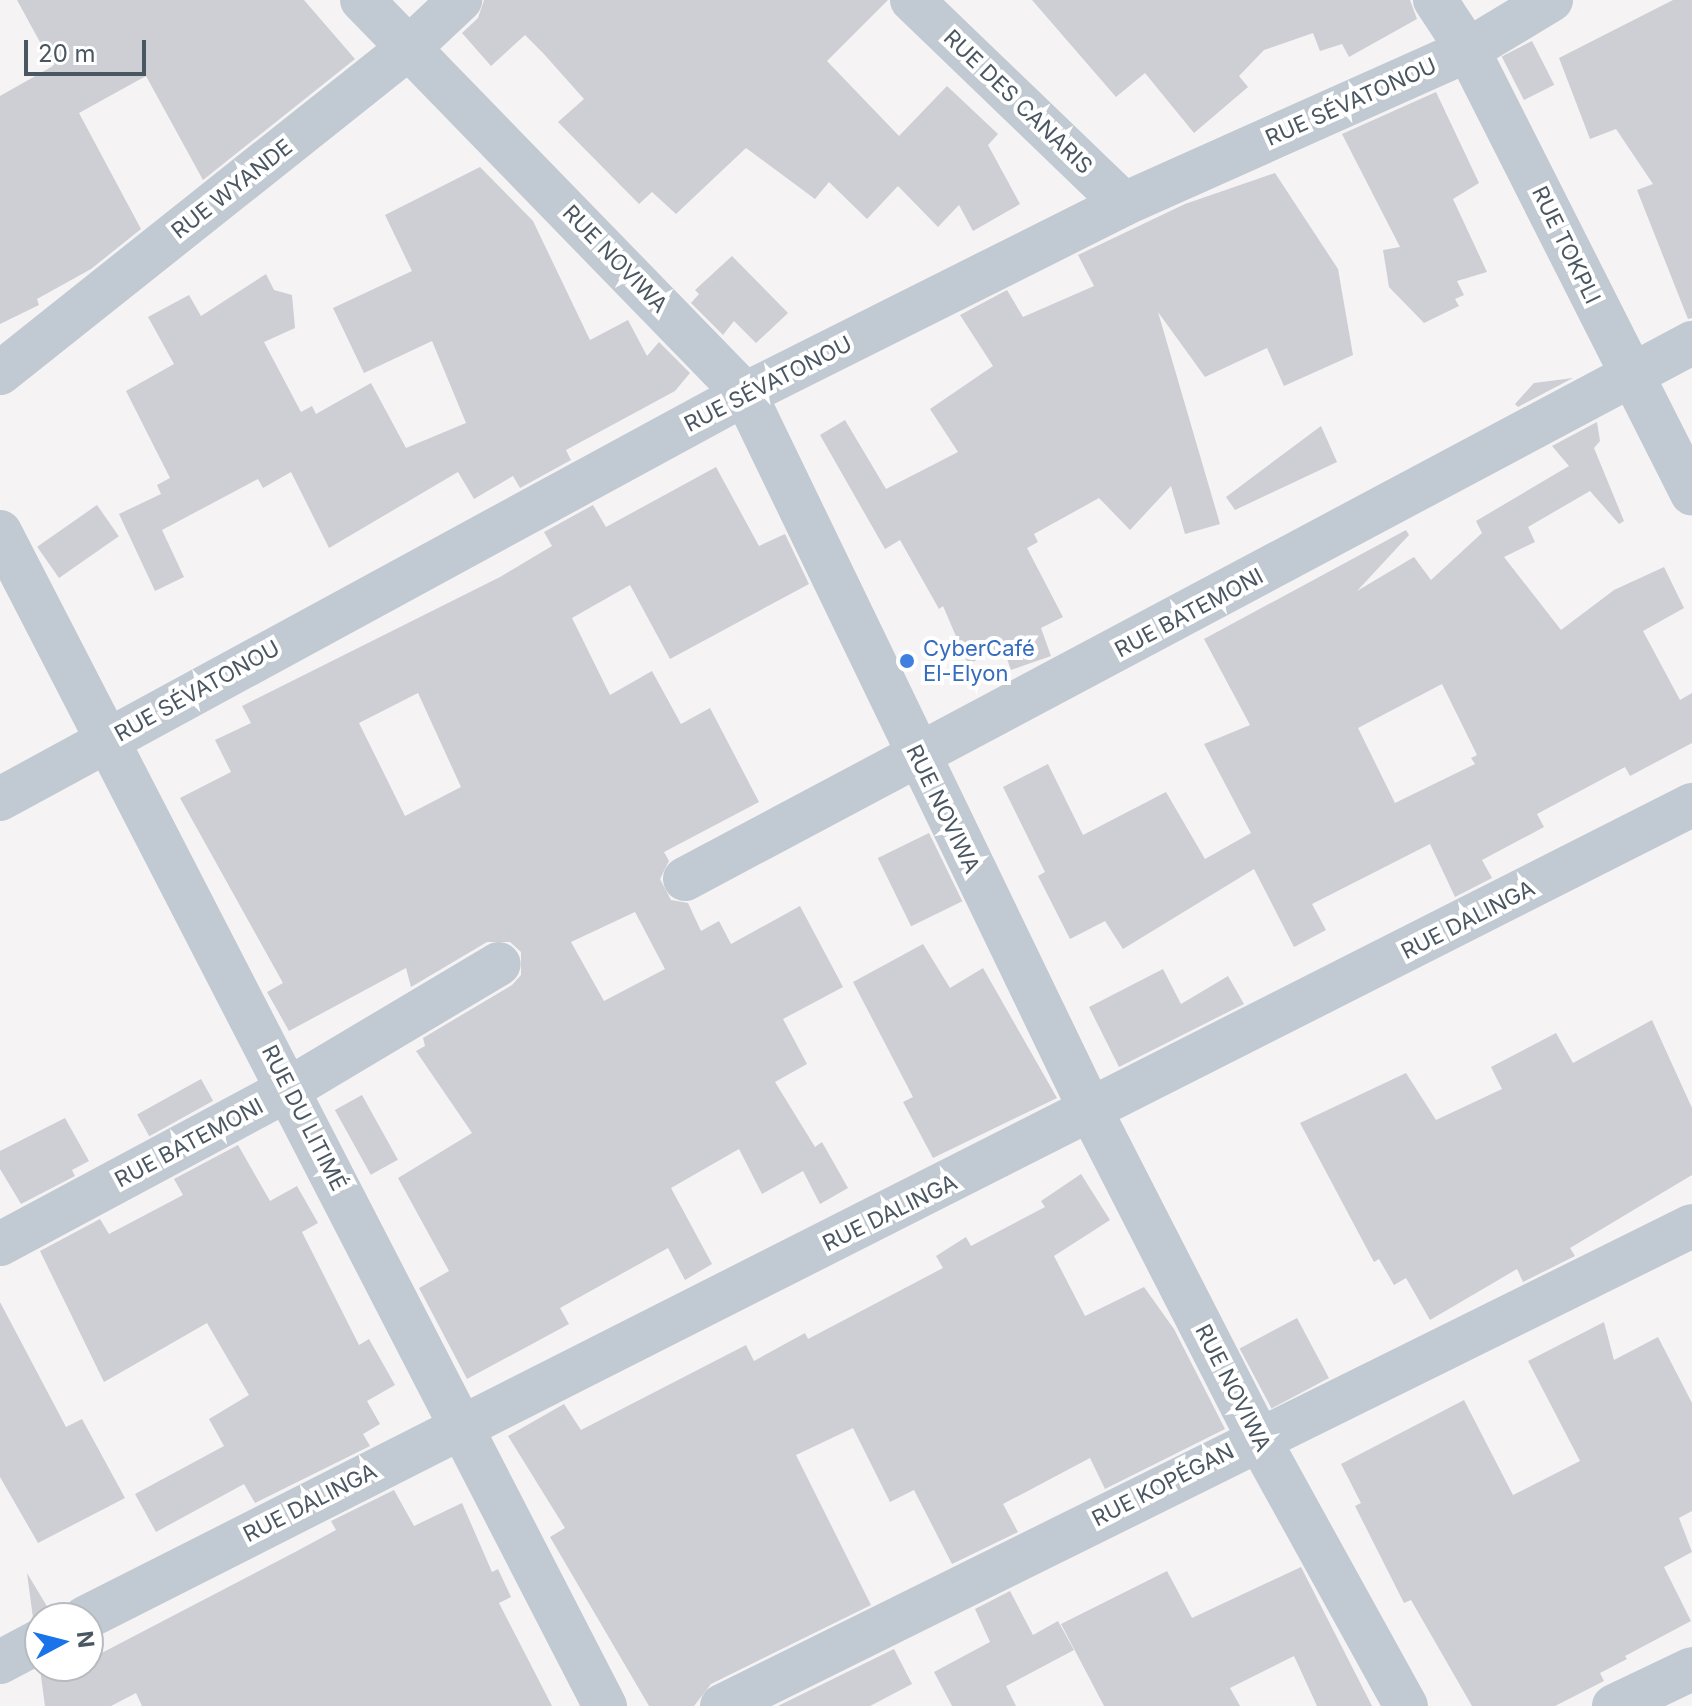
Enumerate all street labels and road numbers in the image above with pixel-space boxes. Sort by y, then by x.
street label: RUE DES CANARIS [938,24,1098,180]
street label: RUE SÉVATONOU [1261,52,1441,152]
street label: RUE WYANDE [166,134,298,244]
street label: RUE TOKPLI [1526,182,1606,308]
street label: RUE NOVIWA [557,200,673,318]
street label: RUE SÉVATONOU [680,330,856,438]
street label: RUE BATEMONI [1110,563,1268,663]
street label: RUE SÉVATONOU [110,635,284,747]
street label: RUE NOVIWA [901,741,985,877]
street label: RUE DALINGA [1397,875,1539,965]
street label: RUE DU LITIMÉ [256,1041,352,1195]
street label: RUE BATEMONI [110,1093,268,1193]
street label: RUE DALINGA [818,1169,962,1257]
street label: RUE NOVIWA [1190,1320,1276,1456]
street label: RUE KOPÉGAN [1088,1438,1238,1532]
street label: RUE DALINGA [239,1458,381,1548]

